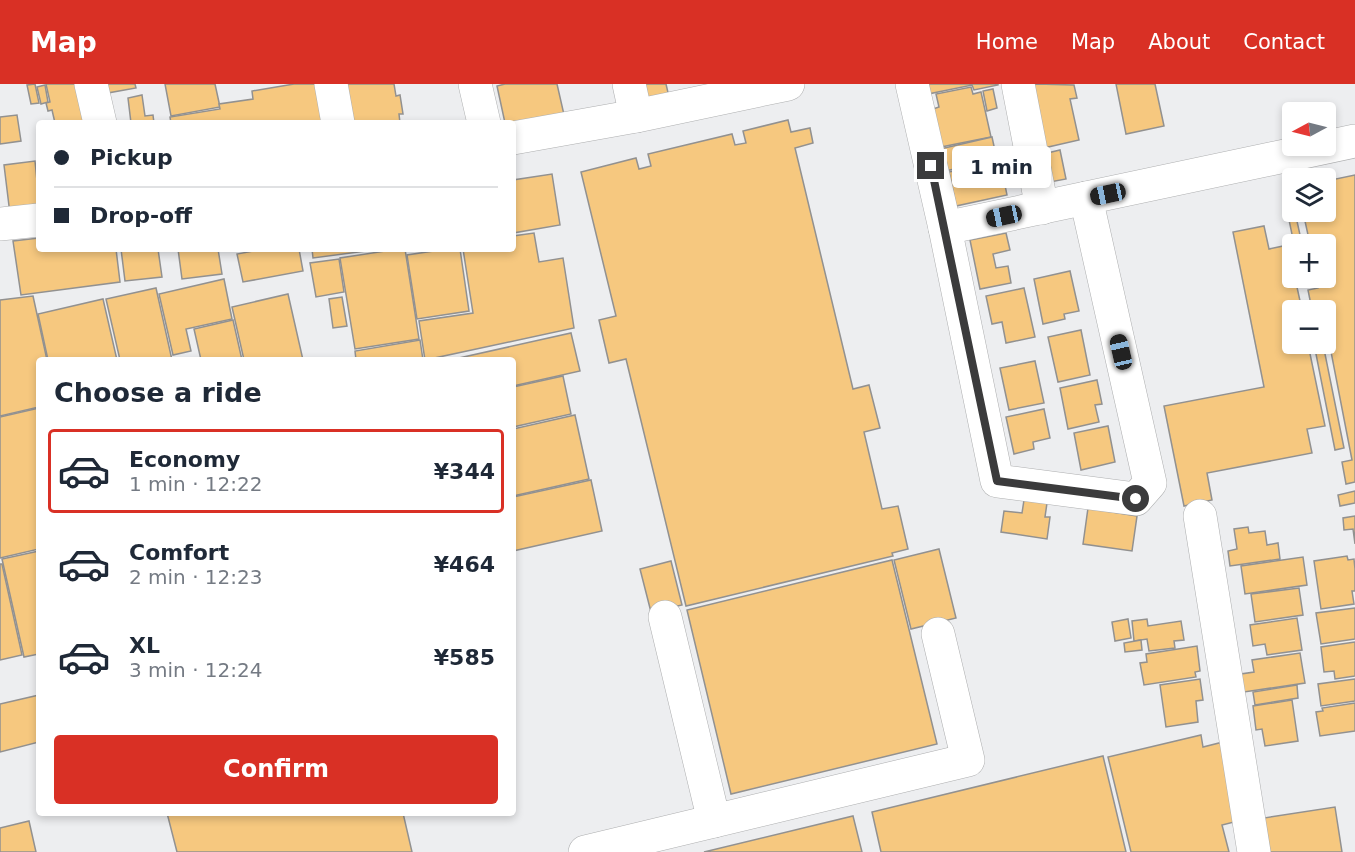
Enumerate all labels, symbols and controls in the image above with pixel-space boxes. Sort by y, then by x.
text: Map [30,26,97,59]
text: Home [976,30,1038,54]
text: Map [1071,30,1115,54]
text: About [1148,30,1210,54]
text: Contact [1243,30,1325,54]
north arrow [1282,102,1336,156]
map controls [1282,102,1336,354]
text: Pickup [90,145,173,170]
callout: 1 min [952,145,1051,187]
route end [917,152,944,179]
text: 1 min [970,155,1033,179]
button: layers [1282,168,1336,222]
car [1089,181,1127,207]
text: Drop-off [90,203,192,228]
car [985,203,1023,229]
button: + [1282,234,1336,288]
button: − [1282,300,1336,354]
car [1108,332,1134,372]
text: Choose a ride [54,377,262,408]
icon: car [57,444,111,498]
text: Economy [129,447,240,472]
text: ¥344 [434,459,495,484]
text: 1 min · 12:22 [129,472,263,496]
route start [1122,485,1149,512]
icon: car [57,537,111,591]
text: Comfort [129,540,229,565]
text: ¥464 [434,552,495,577]
text: 2 min · 12:23 [129,565,263,589]
icon: car [57,630,111,684]
text: XL [129,633,160,658]
text: ¥585 [434,645,495,670]
text: 3 min · 12:24 [129,658,263,682]
button: Confirm [54,735,498,804]

